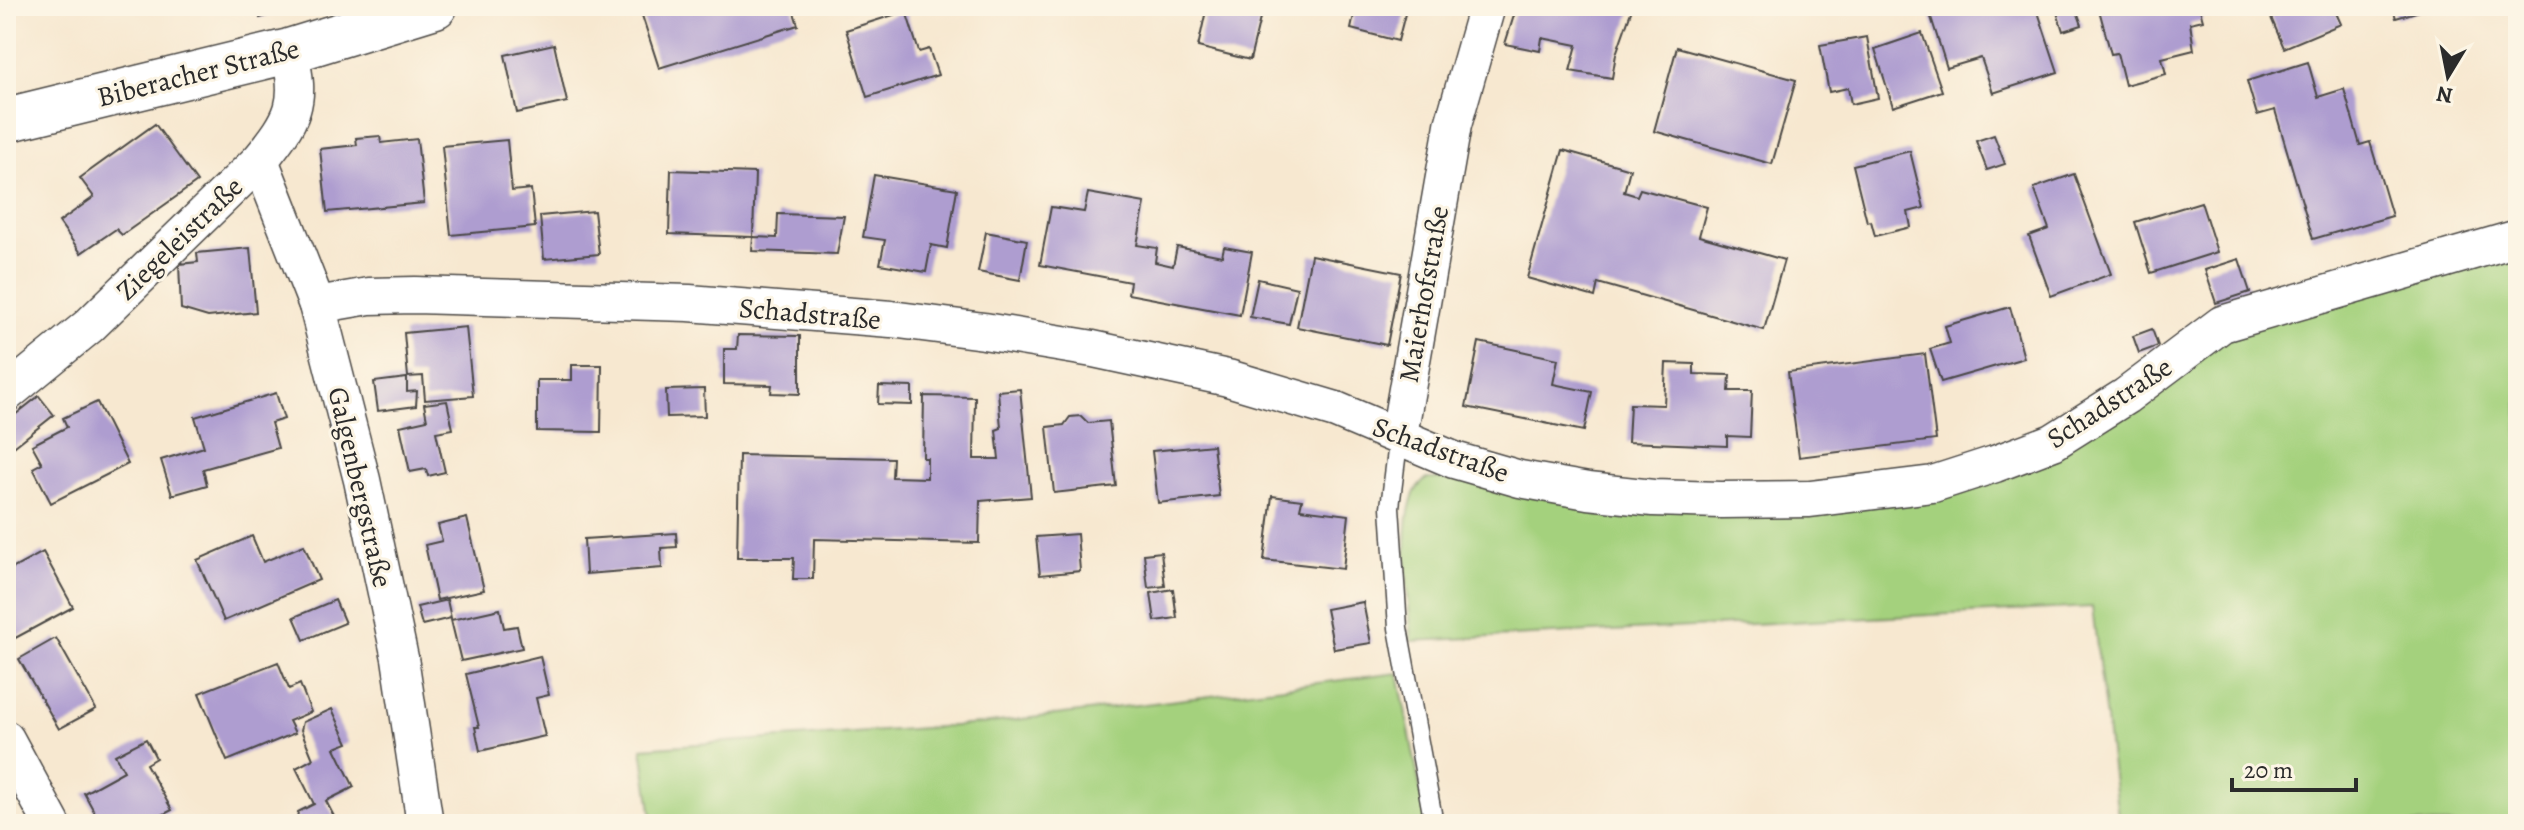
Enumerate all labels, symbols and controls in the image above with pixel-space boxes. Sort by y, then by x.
street label: Biberacher Straße [93,30,303,116]
north arrow [2408,36,2488,116]
text: N [2434,79,2455,111]
street label: Ziegeleistraße [108,168,252,309]
street label: Maierhofstraße [1390,203,1458,386]
street label: Schadstraße [737,289,882,339]
street label: Schadstraße [2040,348,2180,458]
street label: Galgenbergstraße [318,383,402,591]
street label: Schadstraße [1367,408,1514,492]
scale bar [2232,742,2356,792]
text: 20 m [2244,754,2293,786]

